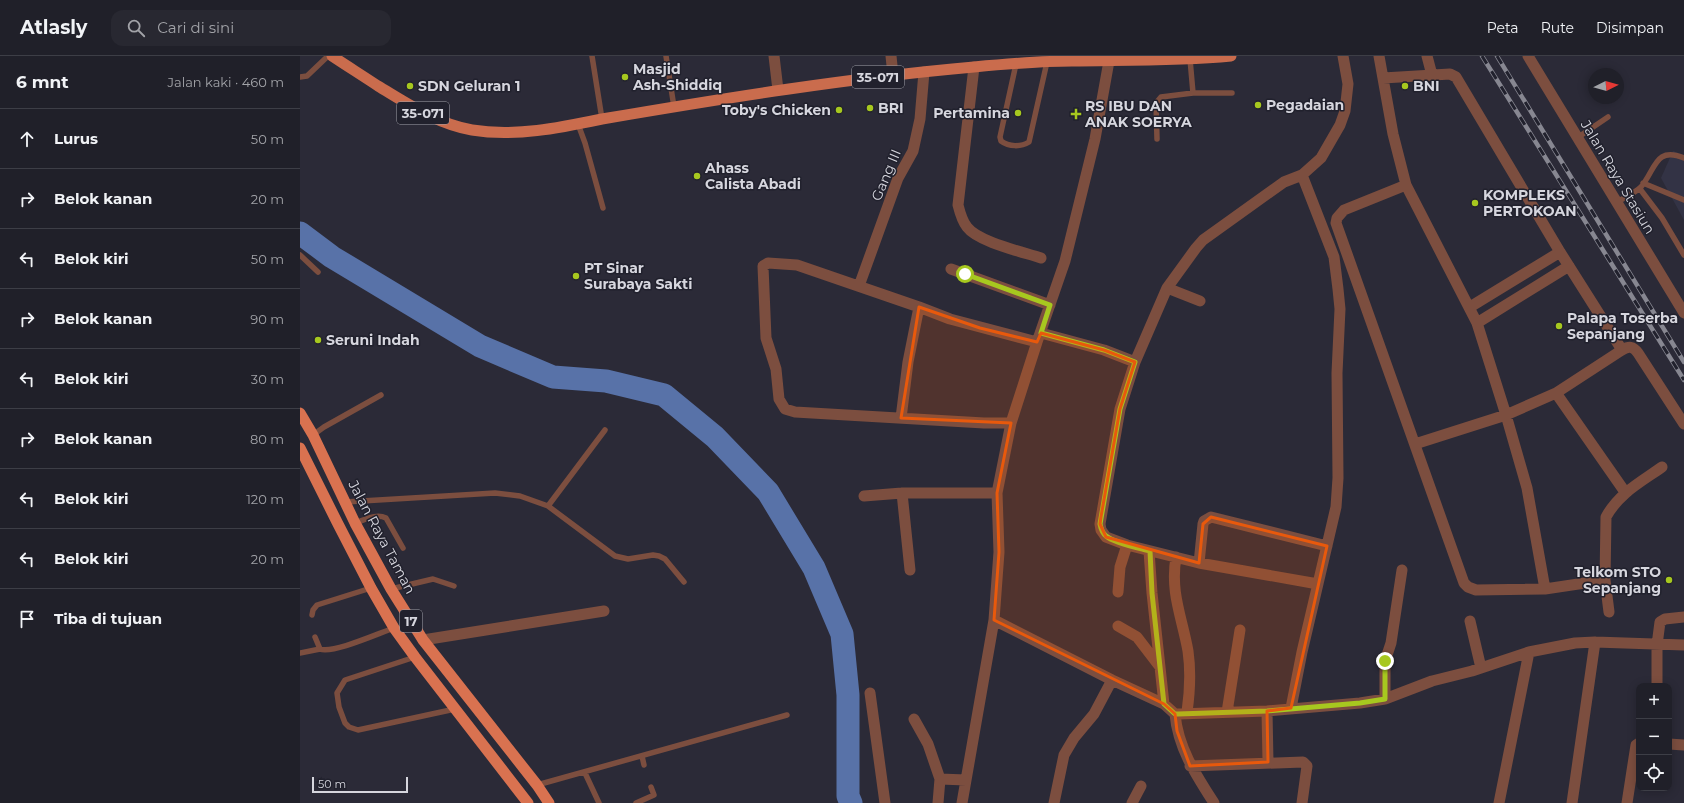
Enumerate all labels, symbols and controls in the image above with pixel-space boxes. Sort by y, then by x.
search box [111,10,391,46]
text: Atlasly [20,16,87,39]
icon: search [125,17,147,39]
text: Cari di sini [157,18,234,37]
text: Peta [1487,19,1519,37]
text: Rute [1541,19,1574,37]
text: Disimpan [1596,19,1664,37]
place label: Masjid Ash-Shiddiq [632,60,722,94]
road number: 35-071 [852,66,904,88]
north arrow [1588,68,1624,104]
text: 6 mnt [16,72,69,92]
marker: Masjid Ash-Shiddiq [620,72,630,82]
text: Jalan kaki · 460 m [167,74,284,90]
place label: SDN Geluran 1 [418,77,520,95]
place label: BNI [1413,77,1440,95]
marker: SDN Geluran 1 [405,81,415,91]
marker: BNI [1400,81,1410,91]
place label: Pegadaian [1266,96,1344,114]
place label: RS IBU DAN ANAK SOERYA [1084,97,1192,131]
place label: BRI [878,99,904,117]
marker: Pegadaian [1253,100,1263,110]
place label: Toby's Chicken [722,101,831,119]
road number: 35-071 [397,102,449,124]
marker: BRI [865,103,875,113]
place label: Pertamina [933,104,1010,122]
marker: Toby's Chicken [834,105,844,115]
marker: Pertamina [1013,108,1023,118]
marker: RS IBU DAN ANAK SOERYA [1070,108,1082,120]
street label: Jalan Raya Stasiun [1576,116,1659,237]
icon: ahead [16,128,38,150]
text: Lurus [54,129,98,148]
text: 50 m [251,131,284,147]
street label: Gang III [867,146,905,204]
place label: Ahass Calista Abadi [704,159,801,193]
marker: Ahass Calista Abadi [692,171,702,181]
place label: KOMPLEKS PERTOKOAN [1483,186,1577,220]
icon: right [16,188,38,210]
text: Belok kanan [54,189,152,208]
text: 20 m [251,191,284,207]
marker: KOMPLEKS PERTOKOAN [1470,198,1480,208]
icon: left [16,248,38,270]
text: Belok kiri [54,249,129,268]
text: 50 m [251,251,284,267]
place label: PT Sinar Surabaya Sakti [584,259,692,293]
route start [956,265,974,283]
marker: PT Sinar Surabaya Sakti [571,271,581,281]
icon: right [16,308,38,330]
text: Belok kanan [54,309,152,328]
place label: Palapa Toserba Sepanjang [1567,309,1678,343]
text: 90 m [250,311,284,327]
marker: Palapa Toserba Sepanjang [1554,321,1564,331]
place label: Seruni Indah [326,331,420,349]
marker: Seruni Indah [313,335,323,345]
icon: left [16,368,38,390]
text: Belok kiri [54,369,129,388]
text: 30 m [251,371,284,387]
icon: right [16,428,38,450]
text: Belok kanan [54,429,152,448]
text: 80 m [250,431,284,447]
street label: Jalan Raya Taman [344,476,420,597]
icon: left [16,488,38,510]
text: Belok kiri [54,489,129,508]
text: 120 m [246,491,284,507]
icon: left [16,548,38,570]
text: Belok kiri [54,549,129,568]
text: 20 m [251,551,284,567]
place label: Telkom STO Sepanjang [1574,563,1661,597]
marker: Telkom STO Sepanjang [1664,575,1674,585]
icon: arrive [16,608,38,630]
text: Tiba di tujuan [54,609,162,628]
road number: 17 [400,610,422,632]
route end [1376,652,1394,670]
map controls [1636,683,1672,791]
button: + [1636,683,1672,719]
button: − [1636,719,1672,755]
button: locate [1636,755,1672,791]
scale bar [312,775,408,794]
text: 50 m [318,777,346,791]

